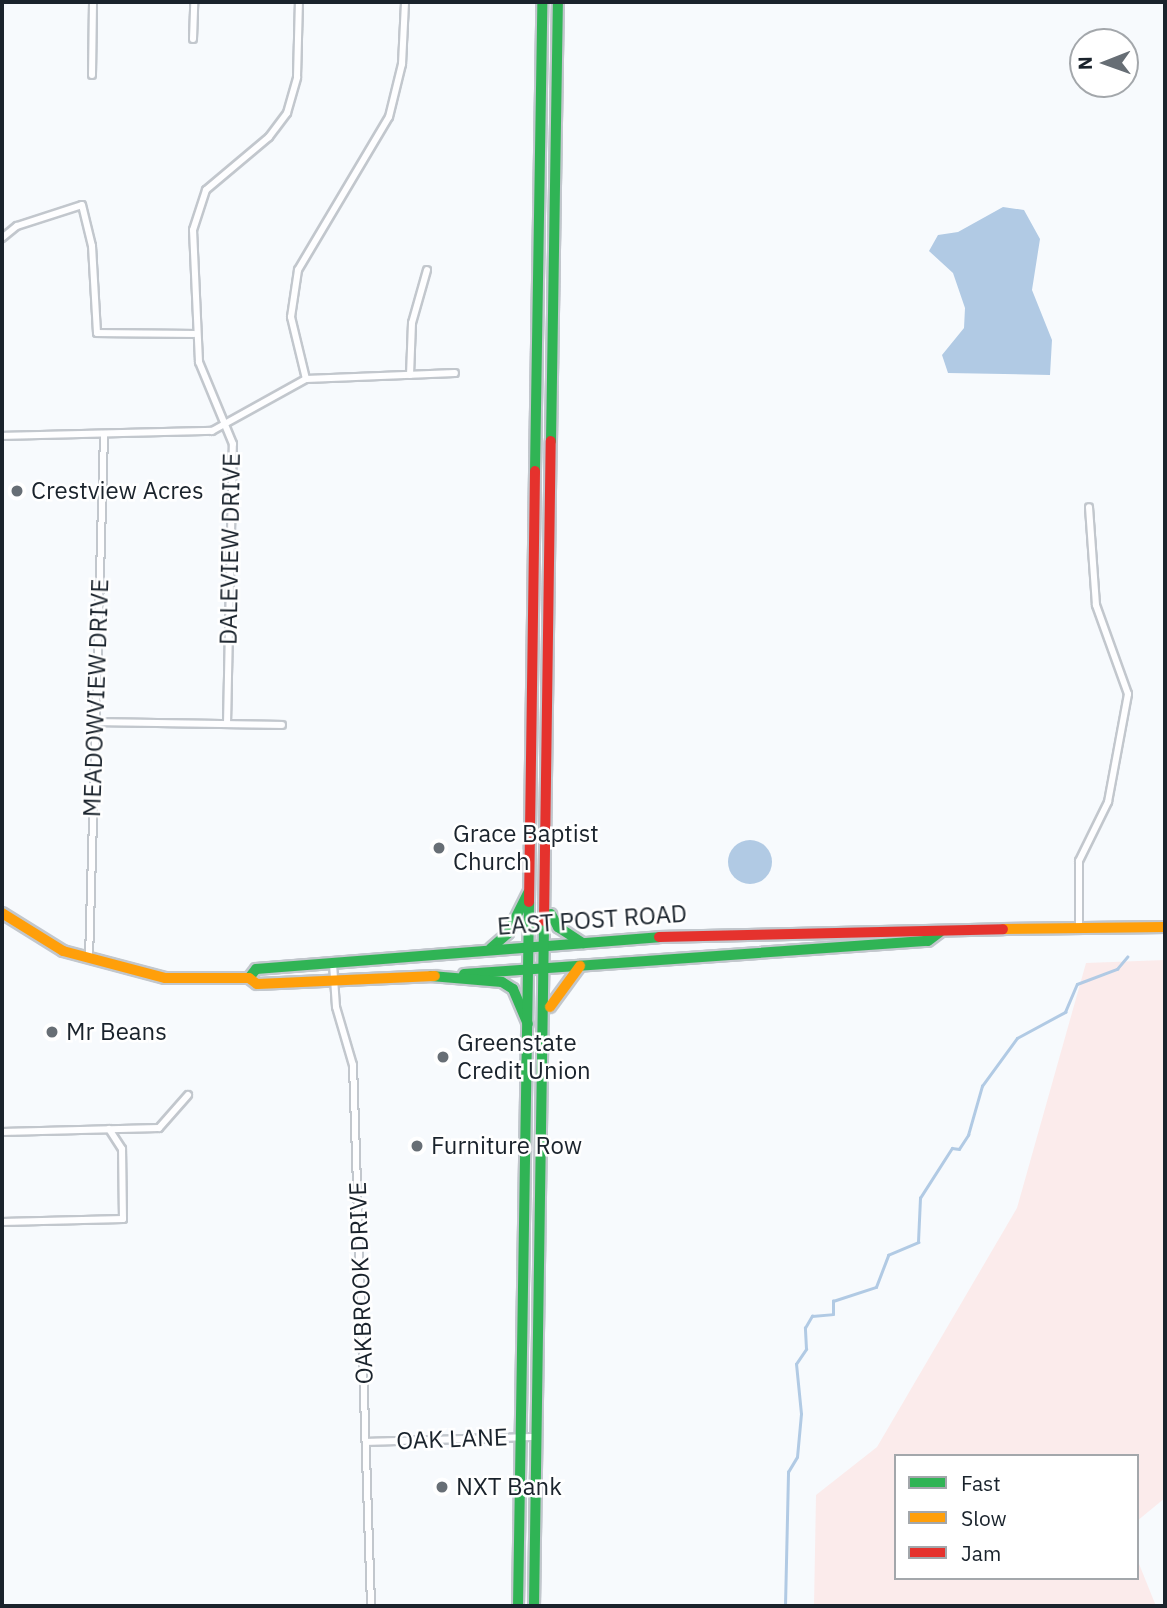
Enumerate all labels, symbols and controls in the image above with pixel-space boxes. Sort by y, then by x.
north arrow [1069,28,1139,98]
text: N [1073,56,1097,70]
street label: DALEVIEW DRIVE [214,453,246,645]
place label: Crestview Acres [31,477,204,505]
marker: Crestview Acres [9,483,25,499]
street label: MEADOWVIEW DRIVE [77,578,115,818]
place label: Grace Baptist Church [453,820,599,876]
marker: Grace Baptist Church [431,840,447,856]
street label: EAST POST ROAD [496,899,688,941]
place label: Mr Beans [66,1018,167,1046]
marker: Mr Beans [44,1024,60,1040]
place label: Greenstate Credit Union [457,1029,591,1085]
marker: Greenstate Credit Union [435,1049,451,1065]
place label: Furniture Row [431,1132,582,1160]
marker: Furniture Row [409,1138,425,1154]
street label: OAKBROOK DRIVE [343,1181,379,1385]
street label: OAK LANE [396,1423,508,1455]
legend [894,1454,1139,1580]
text: Fast [961,1469,1001,1497]
place label: NXT Bank [456,1473,562,1501]
marker: NXT Bank [434,1479,450,1495]
text: Slow [961,1504,1007,1532]
text: Jam [961,1539,1001,1567]

